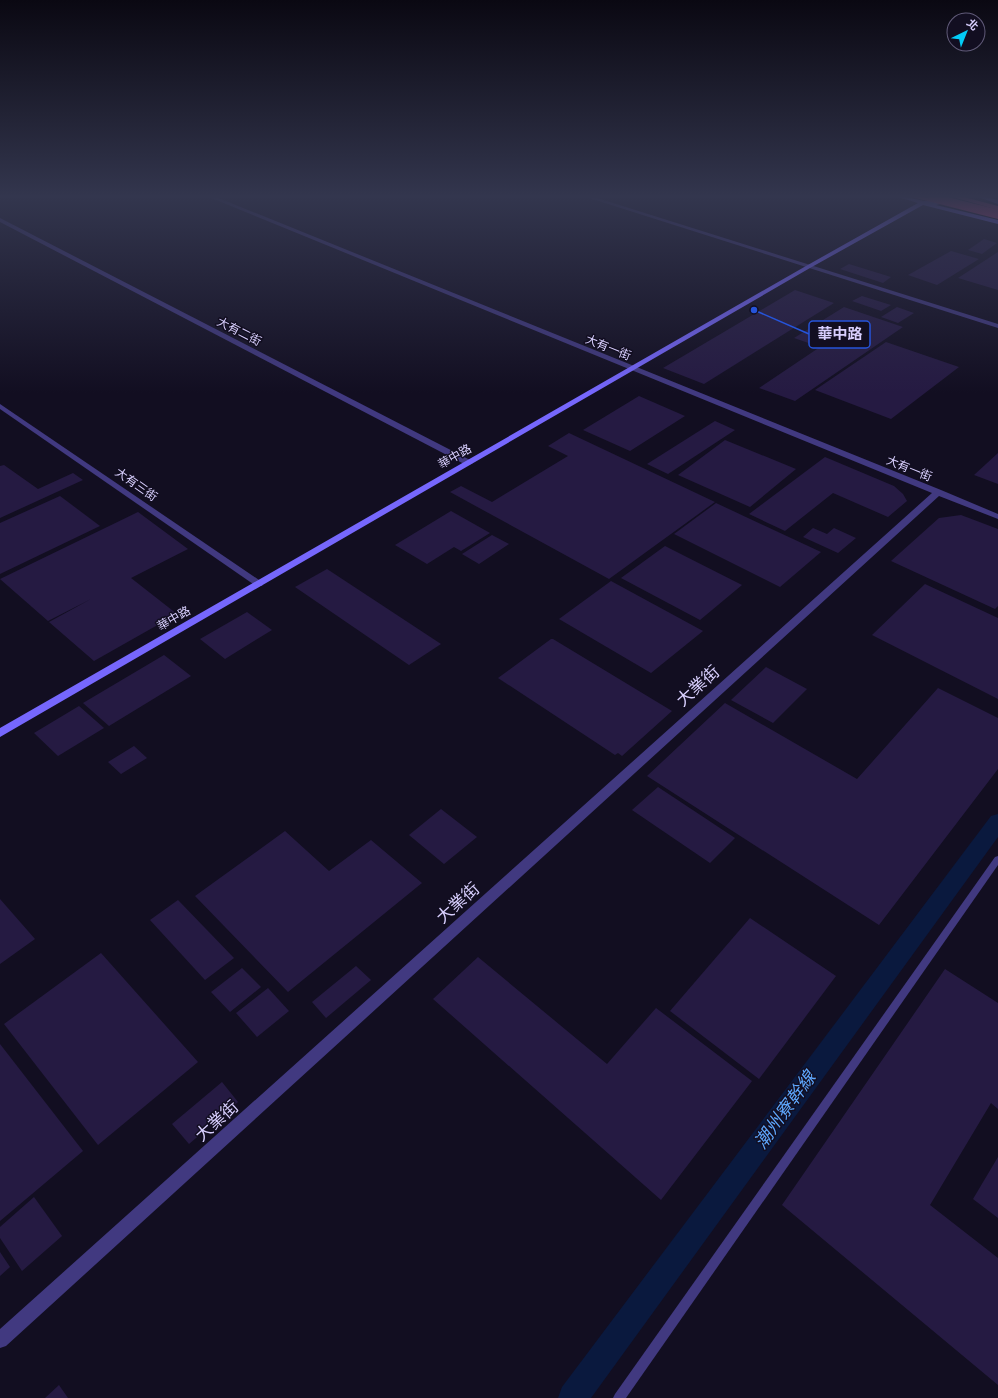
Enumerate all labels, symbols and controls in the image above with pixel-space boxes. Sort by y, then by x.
north arrow [946,12,986,52]
text: 北 [964,17,981,34]
street label: 大有二街 [214,314,264,350]
callout: 華中路 [809,321,870,348]
text: 華中路 [817,325,863,343]
street label: 大有一街 [583,332,633,364]
street label: 華中路 [436,442,474,472]
street label: 大有一街 [884,453,934,485]
street label: 大有三街 [112,465,160,505]
street label: 華中路 [155,604,193,634]
street label: 大業街 [672,661,724,711]
street label: 大業街 [432,878,484,928]
water label: 潮州寮幹線 [750,1066,822,1153]
street label: 大業街 [191,1096,243,1146]

